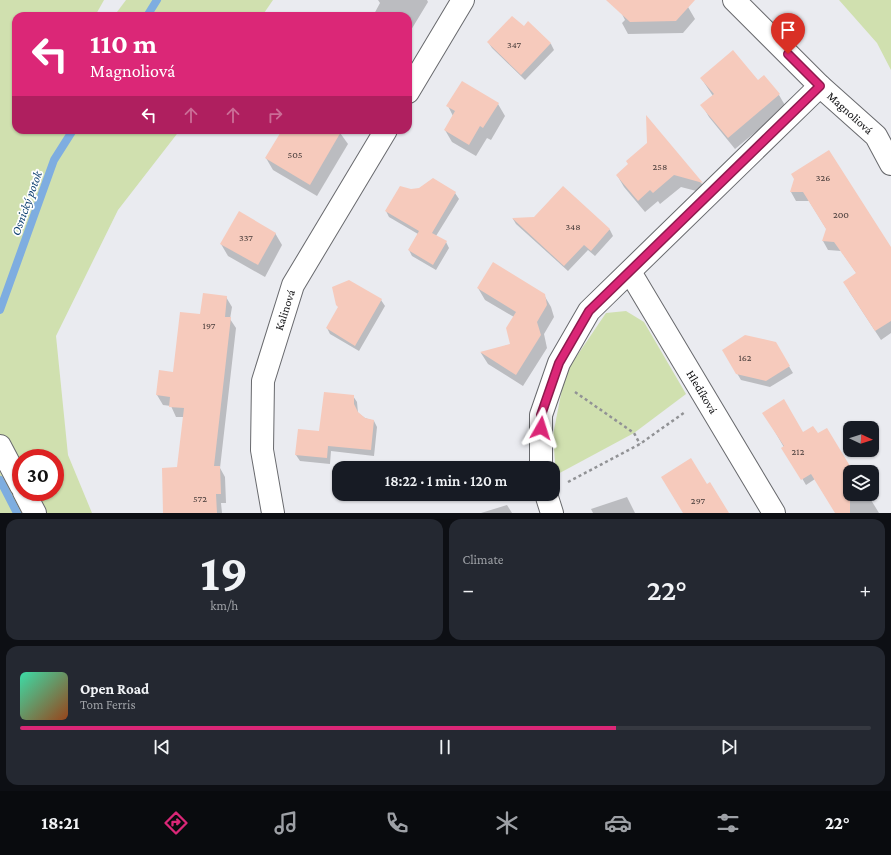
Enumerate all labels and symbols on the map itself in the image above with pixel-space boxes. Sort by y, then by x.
pin [771,13,805,54]
house number: 347 [507,39,522,50]
street label: Magnoliová [824,89,876,138]
house number: 505 [287,149,303,160]
house number: 258 [653,161,667,172]
water label: Osnický potok [8,168,46,238]
house number: 326 [816,172,830,183]
house number: 200 [833,209,849,220]
house number: 348 [565,221,581,232]
house number: 337 [239,232,253,243]
street label: Kalinová [272,287,298,332]
house number: 197 [203,320,216,331]
house number: 162 [739,352,752,363]
street label: Hledíková [684,368,721,417]
position arrow [520,407,562,449]
north arrow [843,421,879,457]
house number: 212 [792,446,805,457]
speed limit sign: 30 [12,449,64,501]
house number: 572 [193,493,207,504]
house number: 297 [691,495,706,506]

